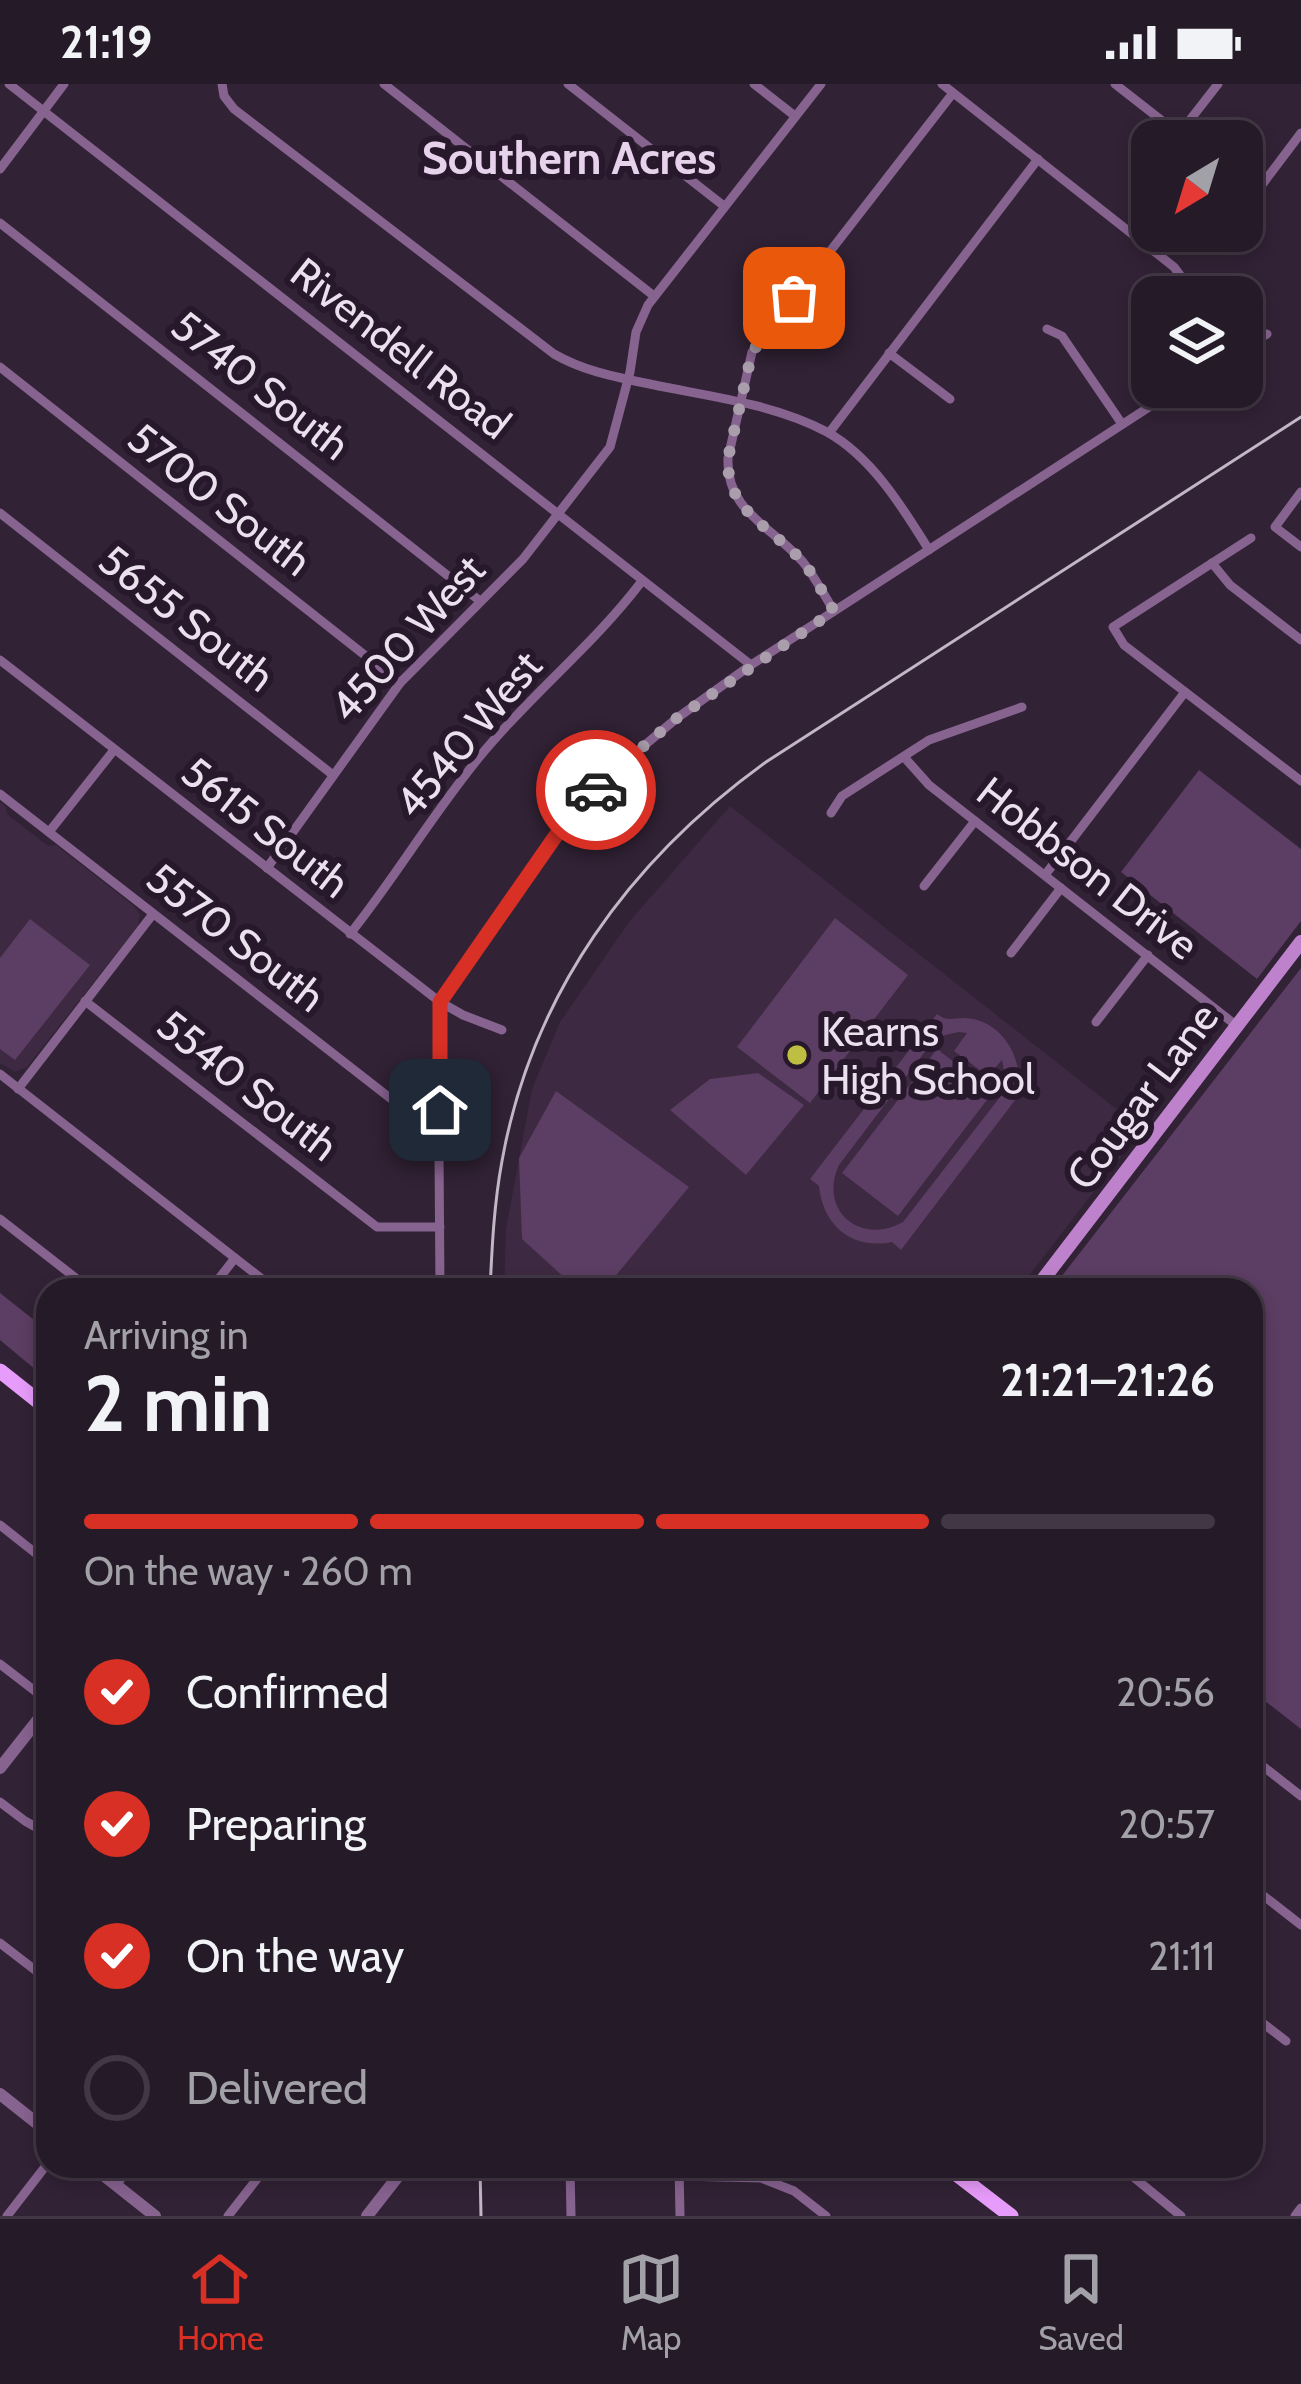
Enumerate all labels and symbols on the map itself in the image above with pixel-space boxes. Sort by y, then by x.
north arrow [1131,120,1263,252]
district label: Southern Acres [422,131,716,185]
street label: Rivendell Road [281,246,521,450]
pin [743,247,845,349]
street label: 5740 South [161,299,361,471]
street label: 5700 South [118,411,322,587]
street label: 5655 South [89,533,285,703]
street label: 4500 West [319,544,495,732]
street label: 4540 West [383,640,553,828]
courier [536,730,656,850]
street label: 5615 South [172,745,360,909]
street label: Hobbson Drive [967,766,1209,970]
street label: 5570 South [137,851,335,1023]
street label: Cougar Lane [1055,992,1229,1200]
street label: 5540 South [147,998,349,1172]
place label: Kearns High School [821,1005,1035,1105]
marker: Kearns High School [784,1042,810,1068]
pin [389,1059,491,1161]

